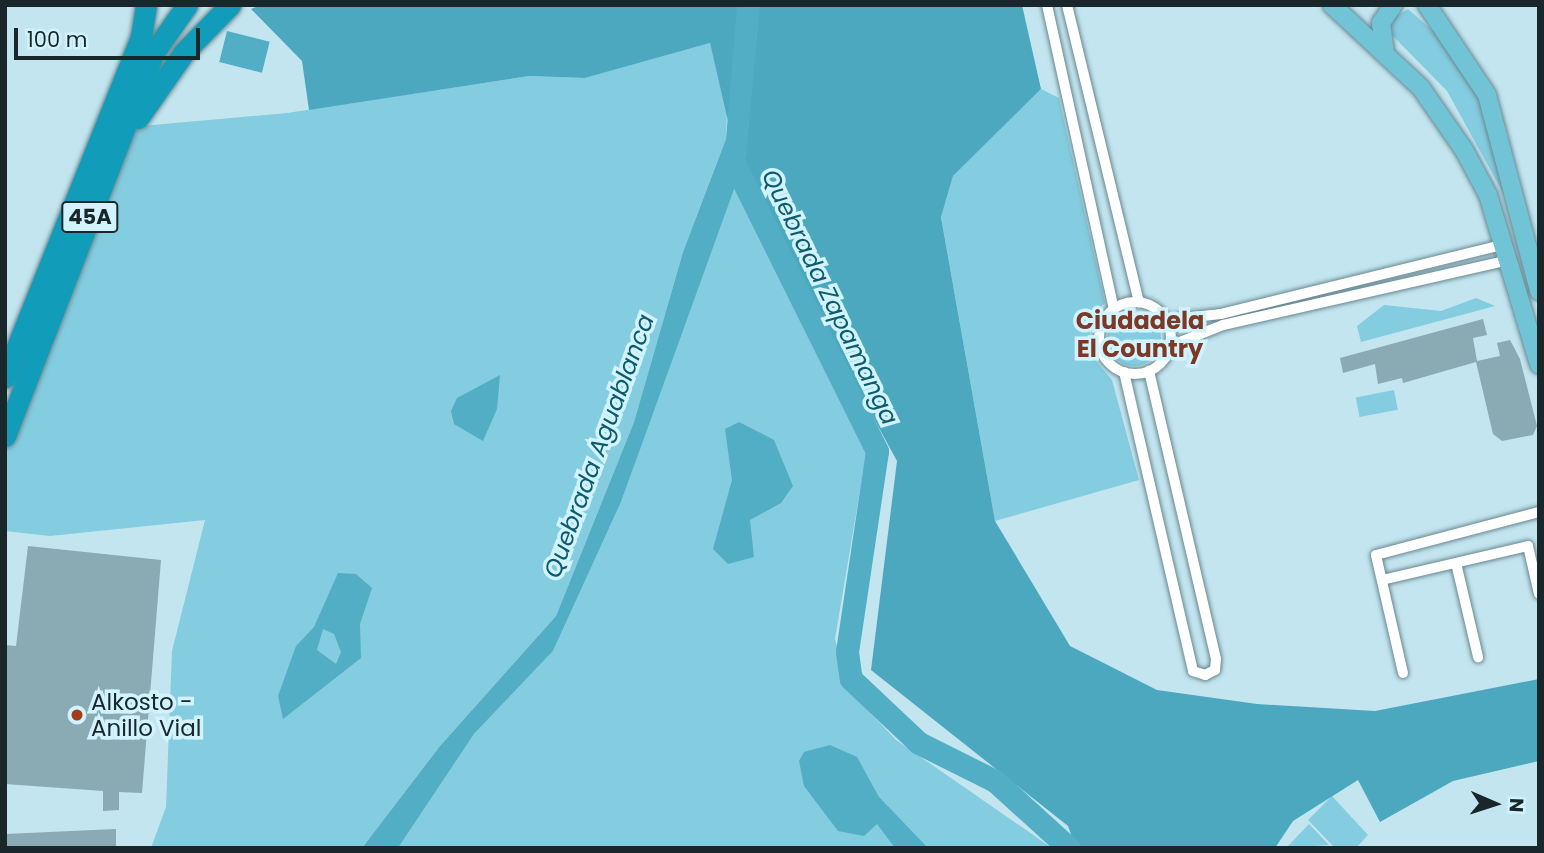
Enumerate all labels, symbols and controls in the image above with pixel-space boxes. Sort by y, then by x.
scale bar [18,14,203,58]
text: 100 m [27,25,87,54]
water label: Quebrada Zapamanga [756,165,904,429]
road number: 45A [60,200,120,234]
district label: Ciudadela El Country [1076,307,1204,363]
water label: Quebrada Aguablanca [538,310,660,582]
place label: Alkosto - Anillo Vial [91,688,201,742]
marker: Alkosto - Anillo Vial [69,707,85,723]
north arrow [1460,769,1530,839]
text: N [1503,797,1530,813]

